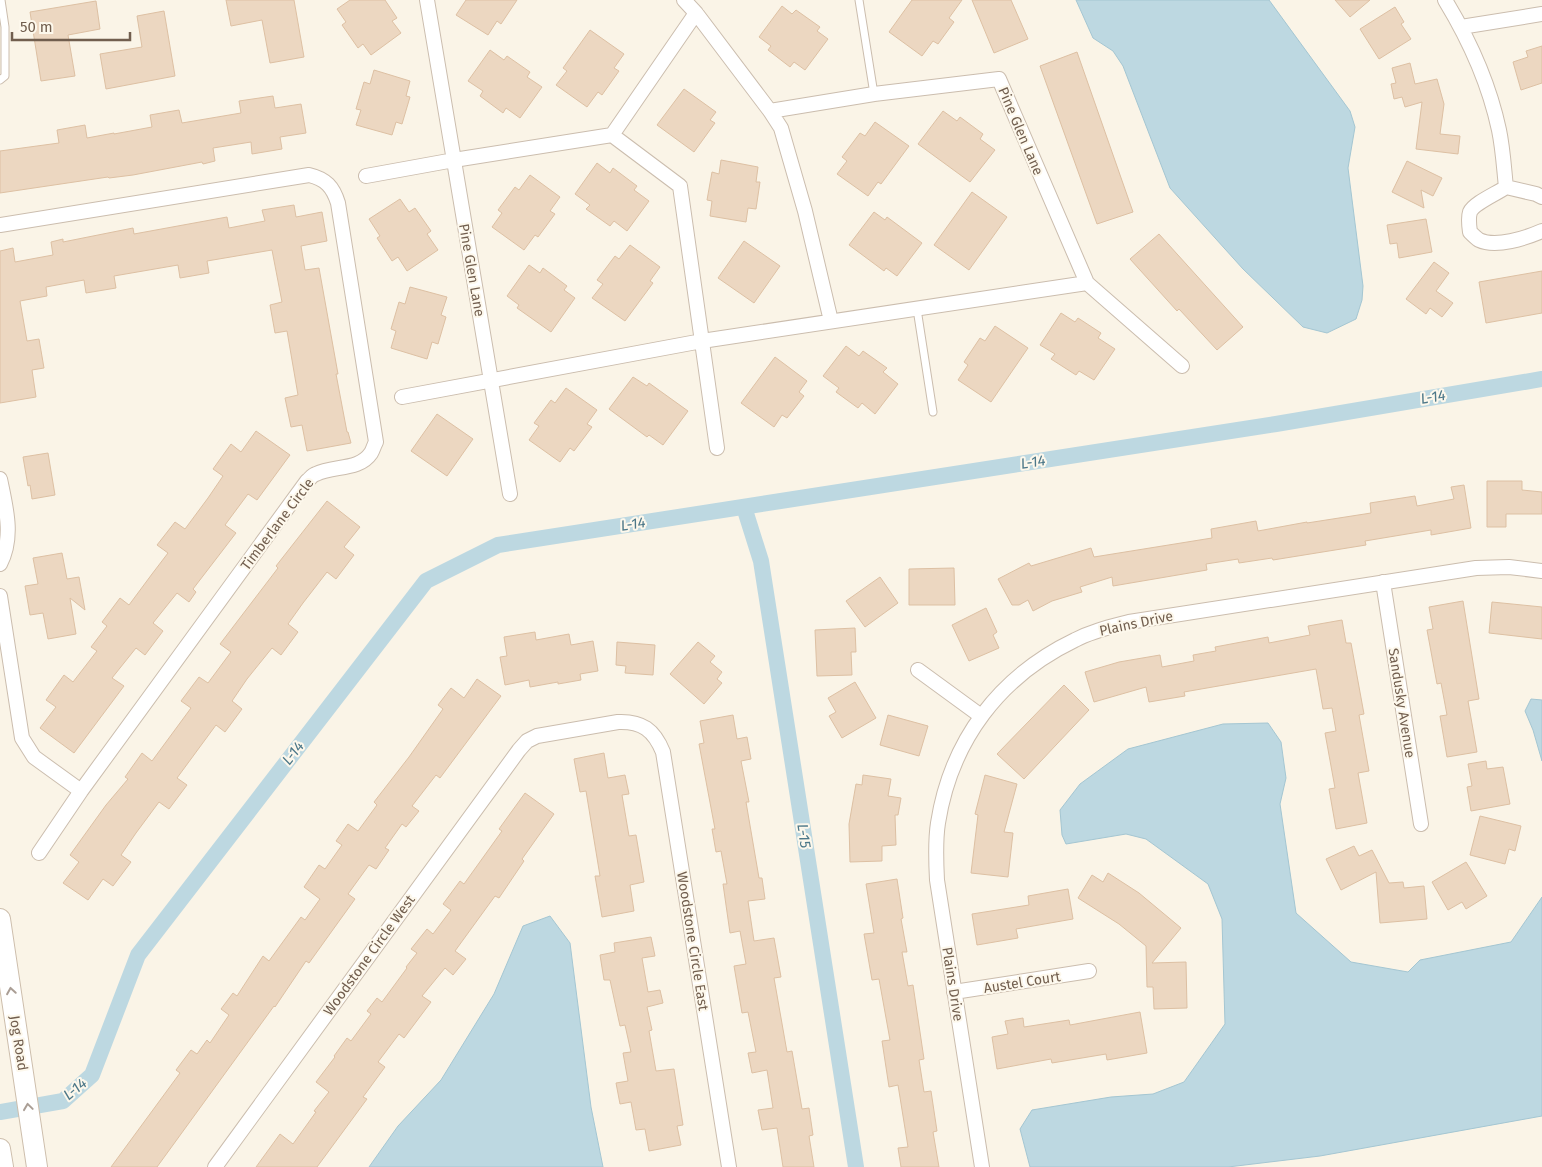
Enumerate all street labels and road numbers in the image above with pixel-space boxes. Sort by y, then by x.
street label: Pine Glen Lane [994,84,1047,178]
street label: Pine Glen Lane [455,222,488,318]
street label: Timberlane Circle [237,475,318,574]
street label: Plains Drive [1098,607,1174,640]
street label: Sandusky Avenue [1384,647,1419,759]
street label: Woodstone Circle East [673,870,712,1013]
street label: Woodstone Circle West [320,891,419,1019]
street label: Plains Drive [938,946,967,1022]
street label: Austel Court [983,968,1063,997]
street label: Jog Road [6,1014,31,1072]

